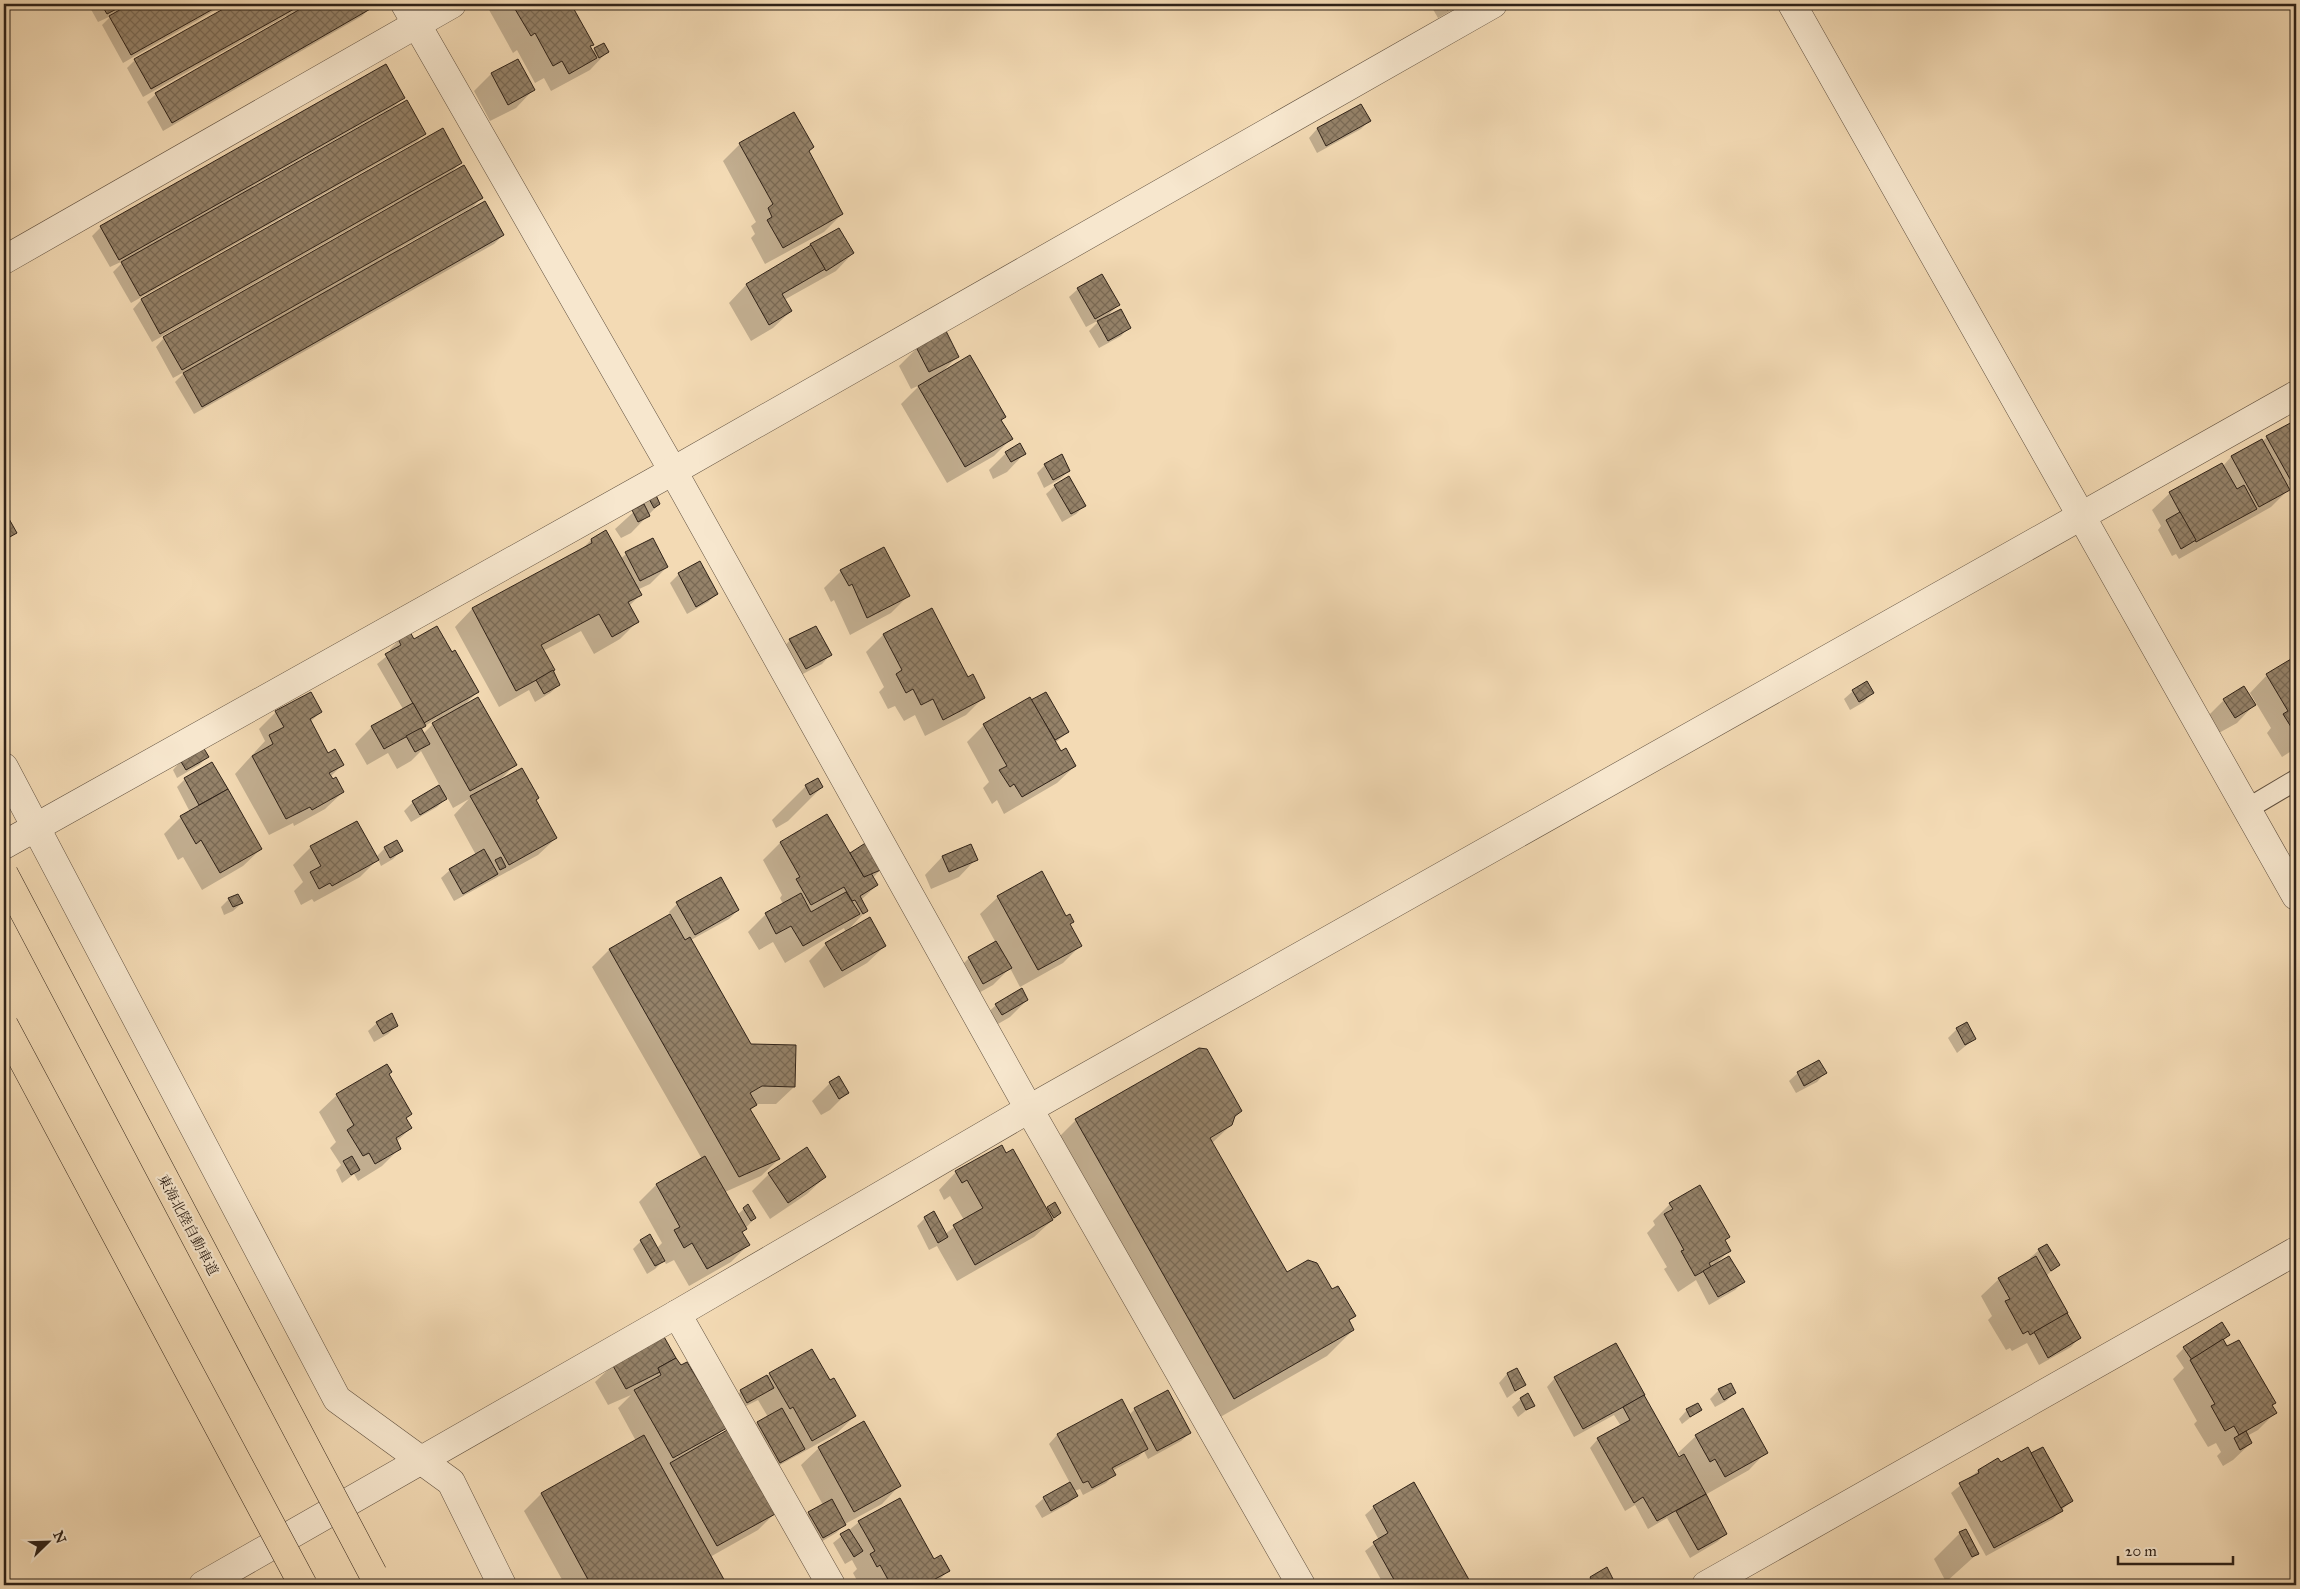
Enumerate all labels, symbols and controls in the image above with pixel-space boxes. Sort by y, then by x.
street label: 東海北陸自動車道 [154,1172,222,1278]
north arrow [22,1516,72,1566]
text: N [49,1528,70,1546]
scale bar [2118,1534,2232,1566]
text: 20 m [2125,1542,2157,1560]

